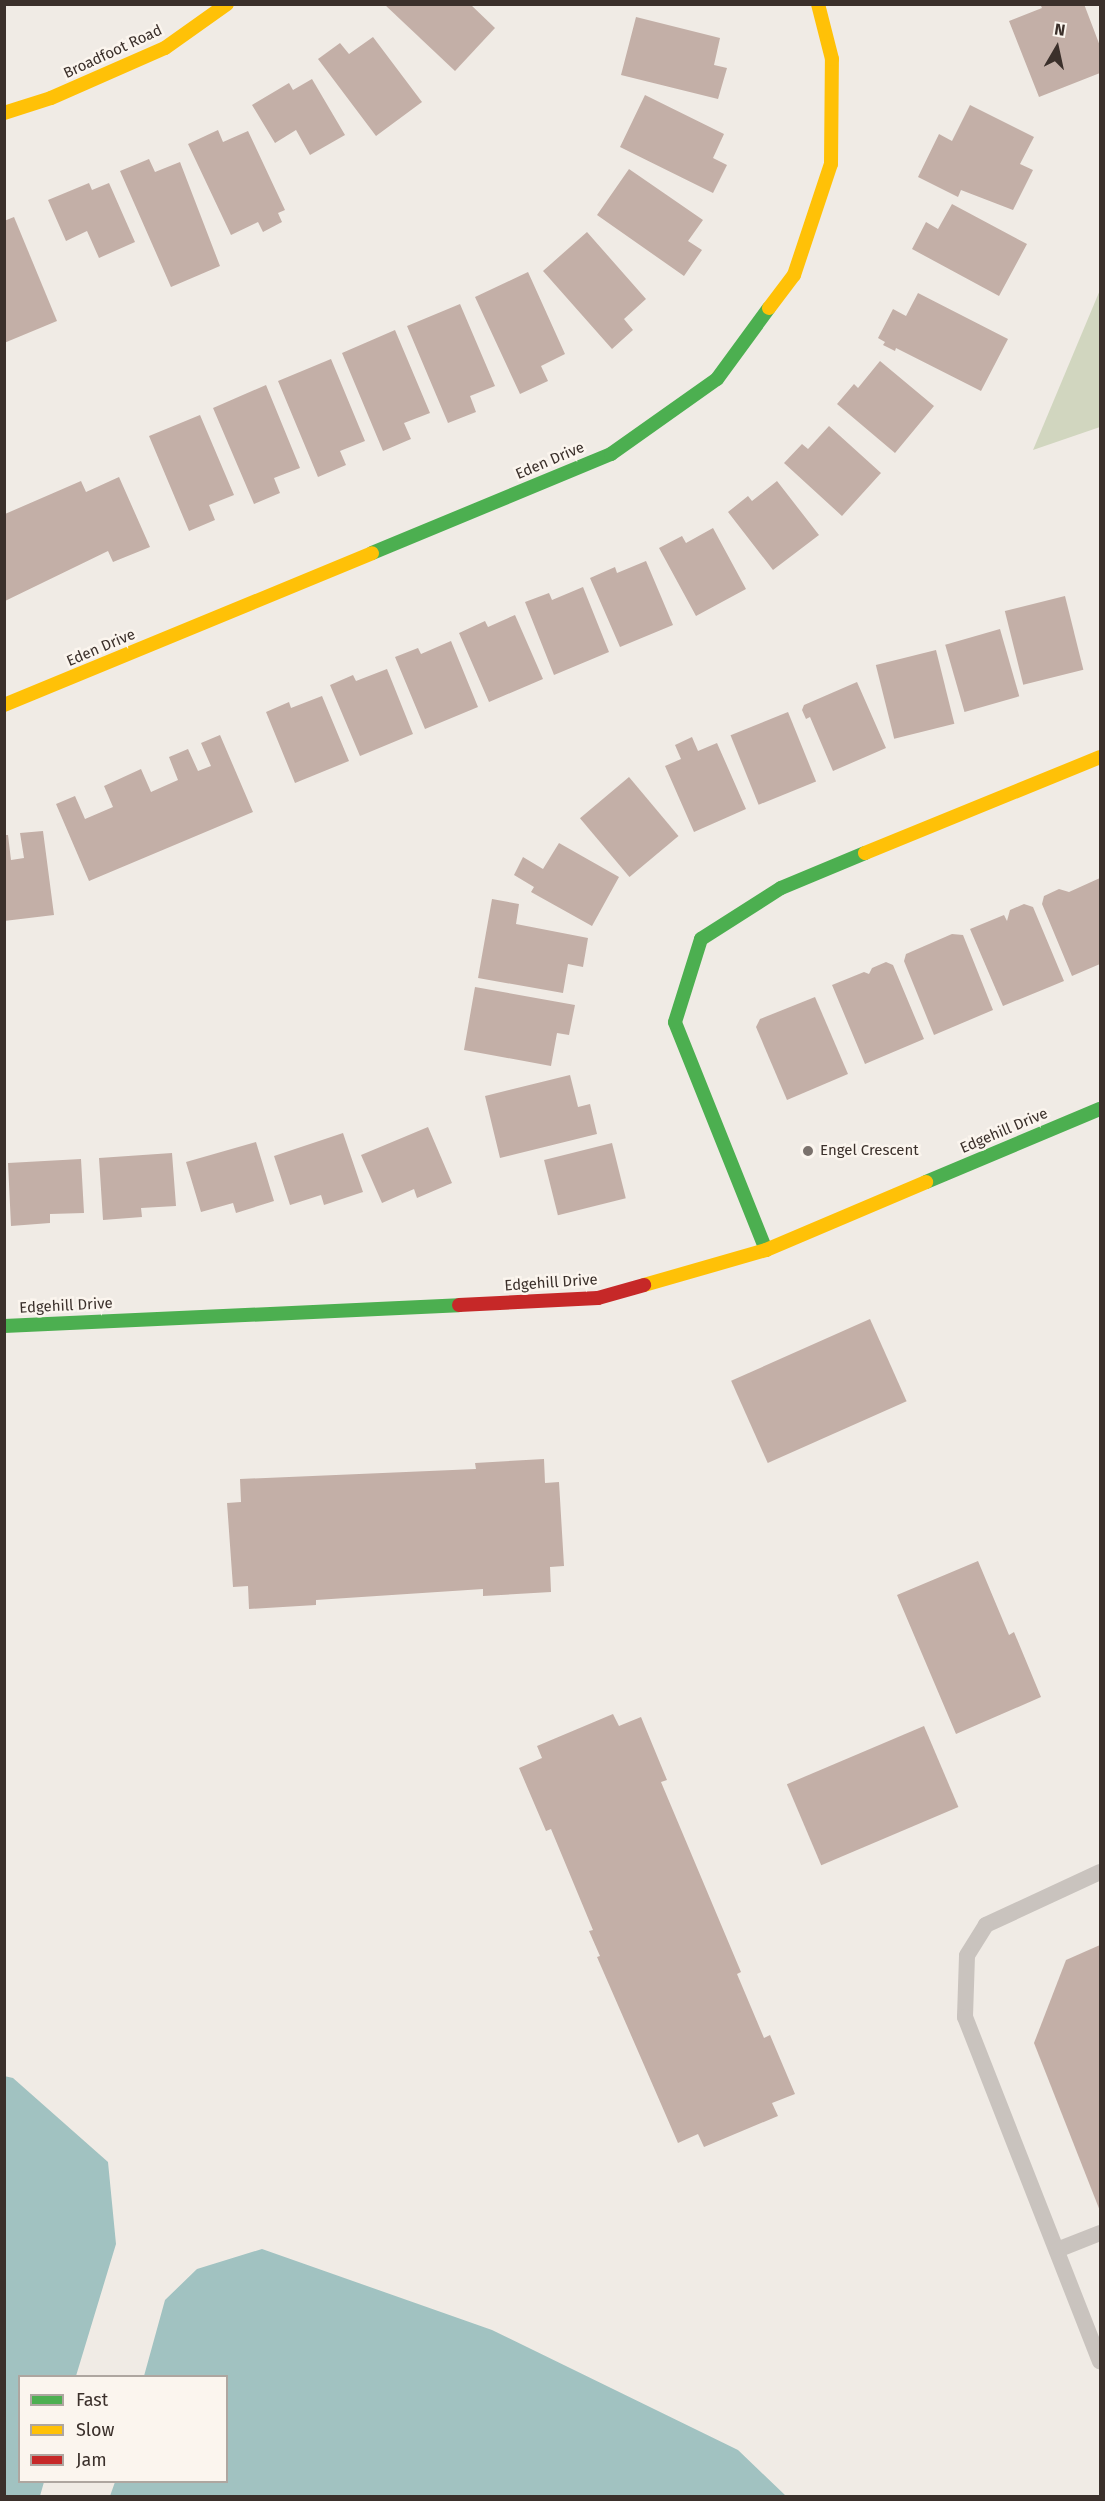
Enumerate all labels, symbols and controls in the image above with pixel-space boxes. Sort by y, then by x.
north arrow [1027,18,1087,78]
text: N [1053,20,1067,40]
street label: Broadfoot Road [61,21,165,83]
street label: Eden Drive [513,438,587,484]
street label: Eden Drive [64,625,138,671]
street label: Edgehill Drive [958,1104,1050,1158]
place label: Engel Crescent [820,1142,919,1160]
marker: Engel Crescent [801,1144,815,1158]
street label: Edgehill Drive [504,1271,598,1295]
street label: Edgehill Drive [19,1295,113,1317]
legend [18,2375,228,2483]
text: Fast [76,2389,108,2411]
text: Slow [76,2419,114,2441]
text: Jam [76,2449,107,2471]

